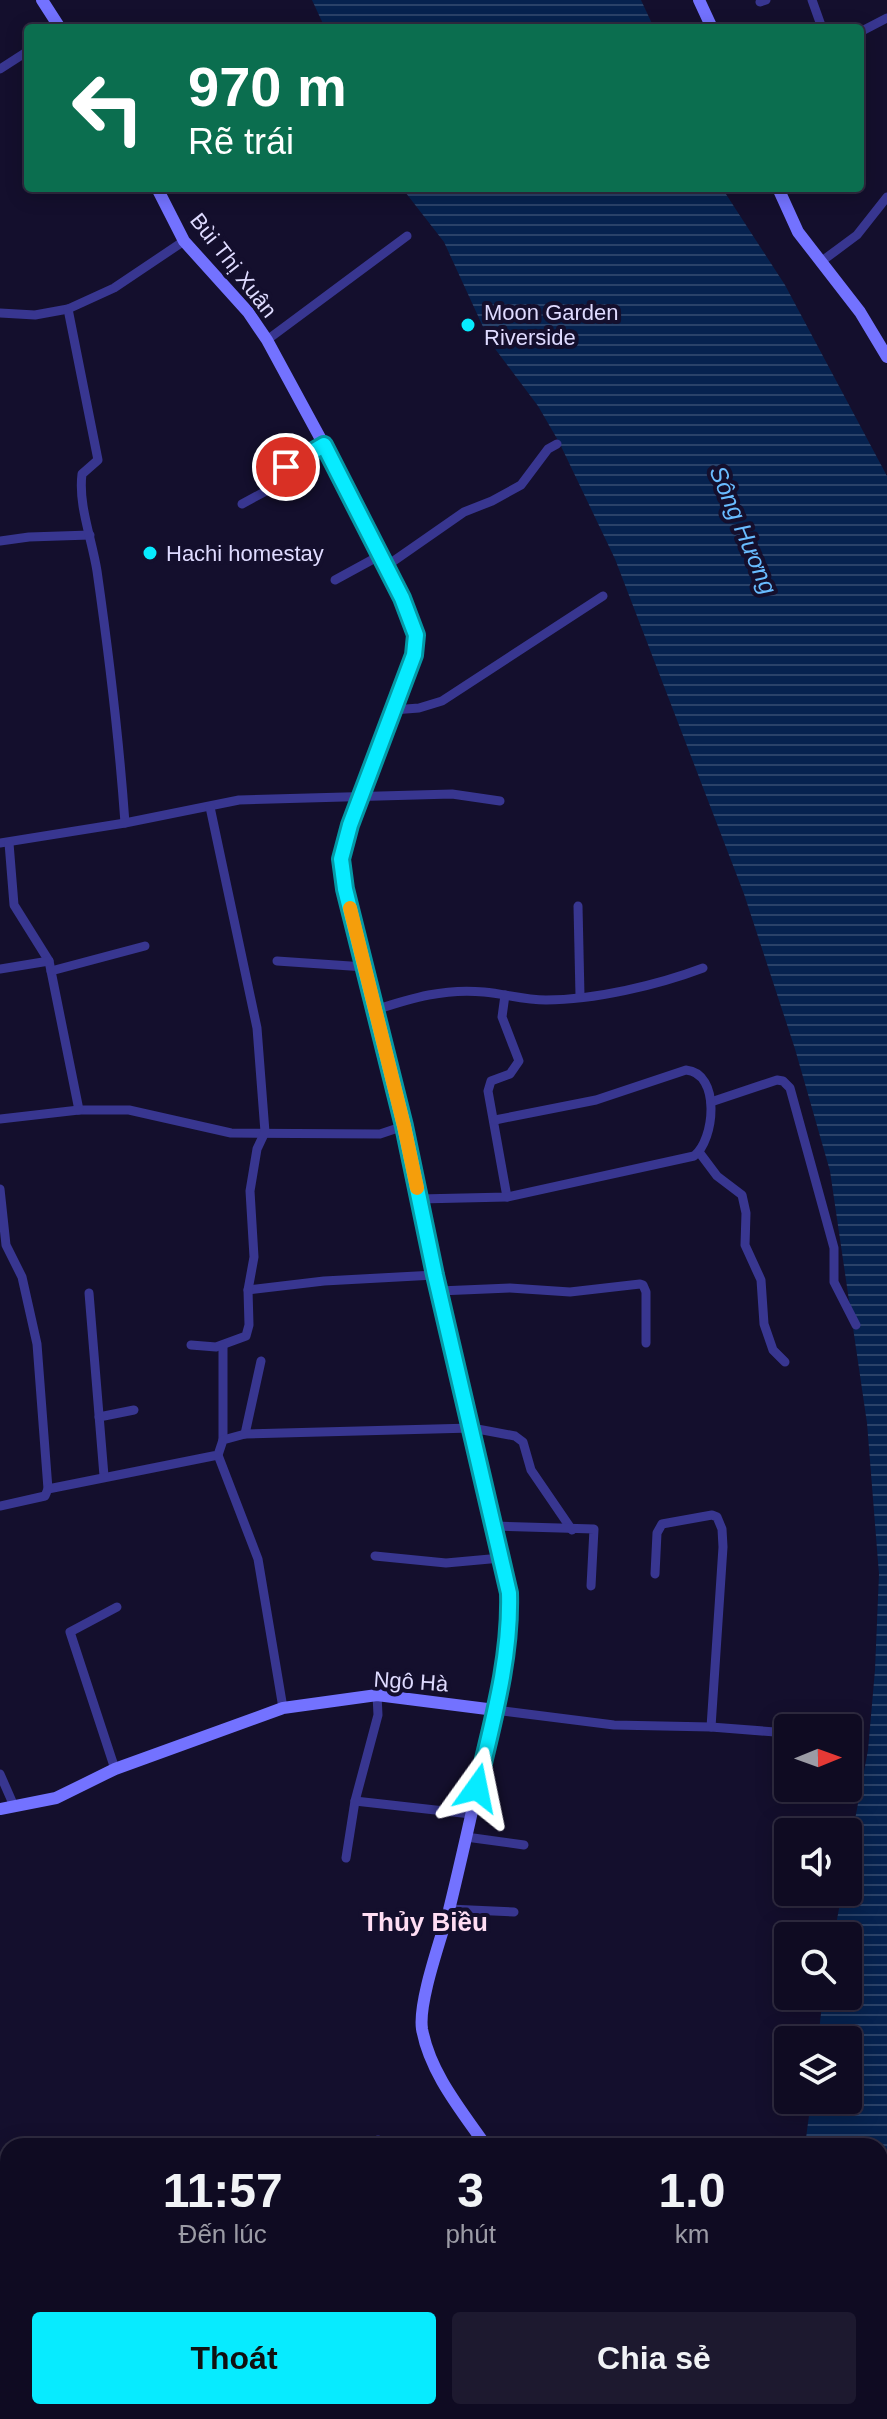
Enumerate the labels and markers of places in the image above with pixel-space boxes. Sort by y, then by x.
place label: Moon Garden Riverside [484,300,619,350]
marker: Moon Garden Riverside [459,316,477,334]
pin [252,433,320,501]
place label: Hachi homestay [166,541,324,566]
marker: Hachi homestay [141,544,159,562]

